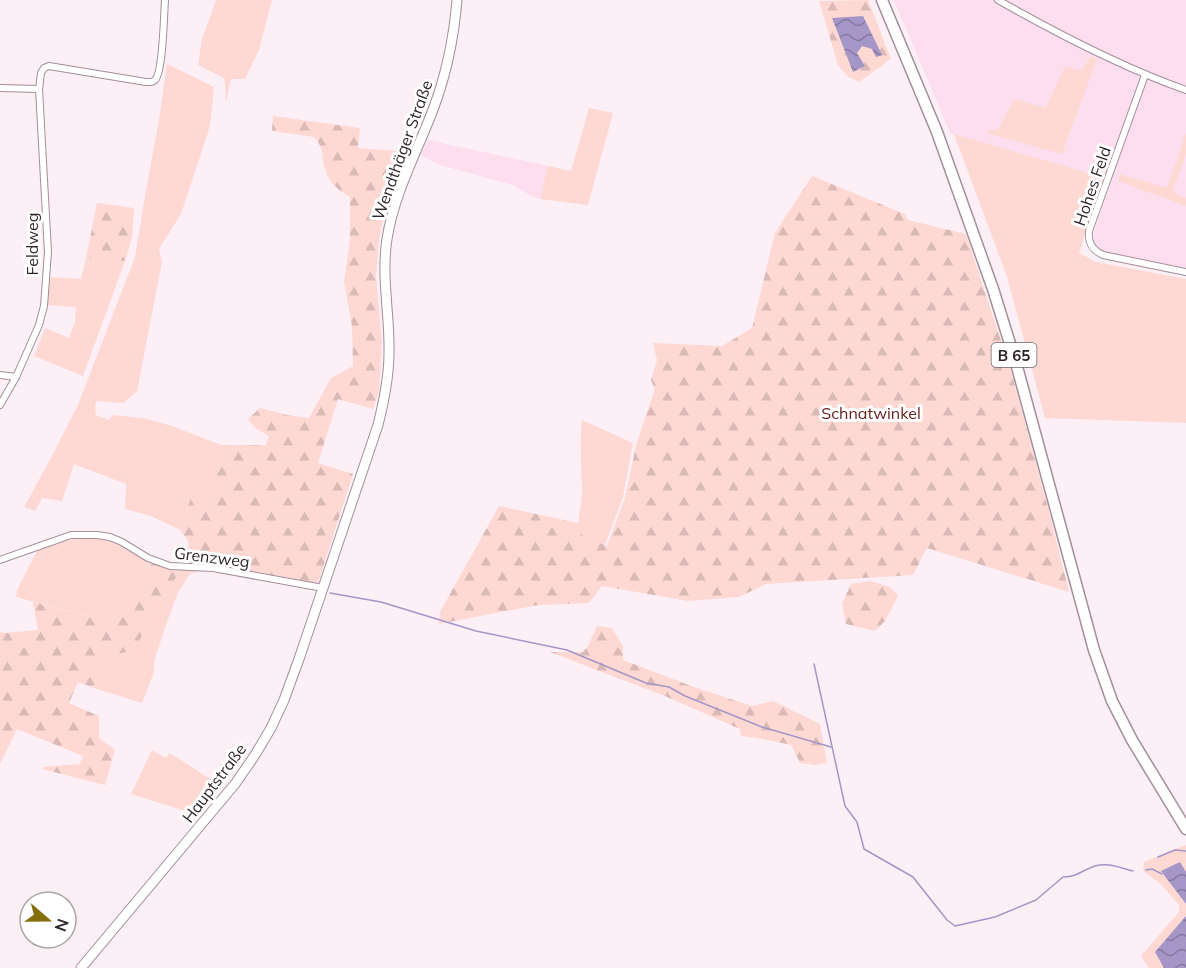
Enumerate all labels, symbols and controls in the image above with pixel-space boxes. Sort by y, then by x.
street label: Wendthäger Straße [367,77,437,223]
street label: Hohes Feld [1069,144,1115,228]
street label: Feldweg [22,213,42,275]
road number: B 65 [992,343,1036,367]
park label: Schnatwinkel [821,403,921,423]
street label: Grenzweg [173,542,251,572]
street label: Hauptstraße [178,740,250,826]
north arrow [18,890,78,950]
text: N [51,916,74,934]

